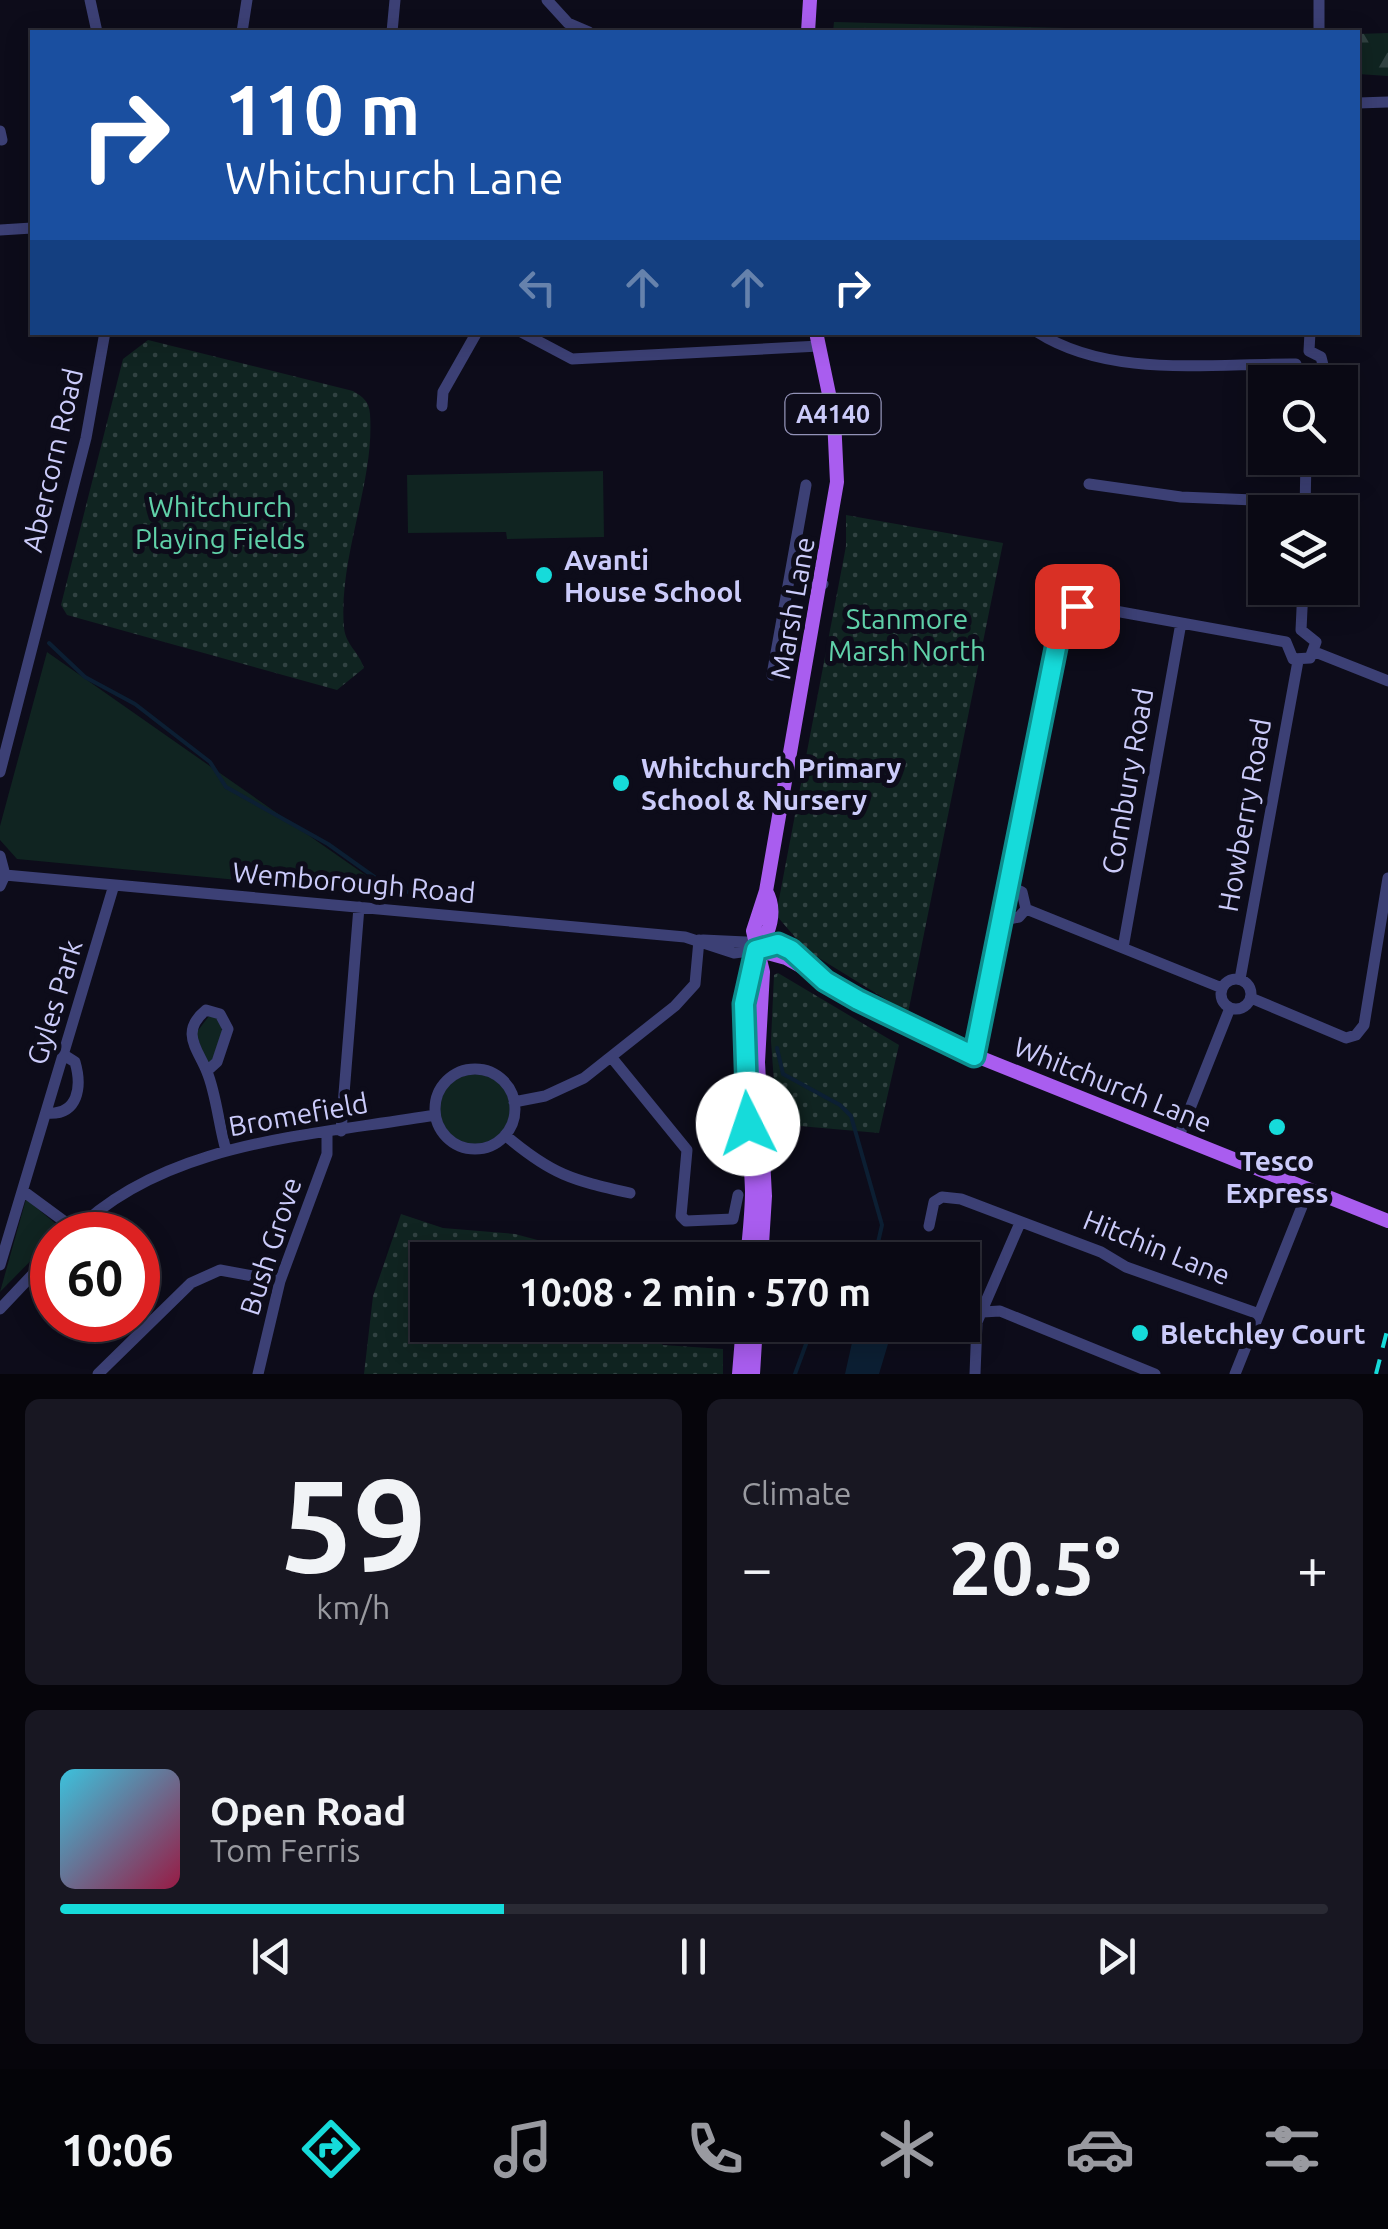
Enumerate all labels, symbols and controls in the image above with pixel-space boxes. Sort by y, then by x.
icon: right [60,70,190,200]
text: 110 m [225,70,420,148]
text: Whitchurch Lane [225,152,564,203]
icon: left [510,260,565,315]
icon: ahead [615,260,670,315]
icon: ahead [720,260,775,315]
icon: right [825,260,880,315]
street label: Abercorn Road [16,365,88,555]
map controls [1248,365,1358,605]
button: search [1248,365,1358,475]
road number: A4140 [786,394,880,434]
park label: Whitchurch Playing Fields [135,491,305,554]
button: layers [1248,495,1358,605]
street label: Marsh Lane [764,534,820,682]
place label: Avanti House School [564,544,742,607]
marker: Avanti House School [533,564,555,586]
pin [1035,564,1120,649]
icon: arrive [1050,579,1105,634]
park label: Stanmore Marsh North [828,603,986,666]
street label: Cornbury Road [1095,686,1159,876]
street label: Howberry Road [1212,716,1276,914]
place label: Whitchurch Primary School & Nursery [641,752,901,815]
marker: Whitchurch Primary School & Nursery [610,772,632,794]
street label: Wemborough Road [231,856,477,908]
street label: Gyles Park [20,936,88,1068]
street label: Whitchurch Lane [1009,1030,1217,1138]
position arrow [696,1072,800,1176]
street label: Bromefield [226,1086,370,1142]
marker: Tesco Express [1266,1116,1288,1138]
place label: Tesco Express [1226,1145,1328,1208]
street label: Bush Grove [233,1173,307,1319]
street label: Hitchin Lane [1079,1203,1235,1291]
speed limit sign: 60 [30,1212,160,1342]
text: 10:08 · 2 min · 570 m [519,1271,871,1313]
place label: Bletchley Court [1160,1318,1366,1349]
marker: Bletchley Court [1129,1322,1151,1344]
text: 59 [280,1451,427,1597]
text: Climate [742,1475,852,1511]
text: 20.5° [949,1525,1121,1609]
text: − [742,1537,773,1598]
text: + [1297,1537,1328,1598]
text: km/h [316,1589,390,1625]
text: Open Road [210,1790,406,1832]
text: Tom Ferris [210,1832,360,1868]
icon: previous [244,1929,299,1984]
icon: pause [666,1929,721,1984]
icon: next [1089,1929,1144,1984]
icon: directions [296,2114,366,2184]
icon: music [488,2114,558,2184]
icon: phone [680,2114,750,2184]
icon: climate [872,2114,942,2184]
icon: car [1065,2114,1135,2184]
icon: filters [1257,2114,1327,2184]
text: 10:06 [61,2124,174,2175]

